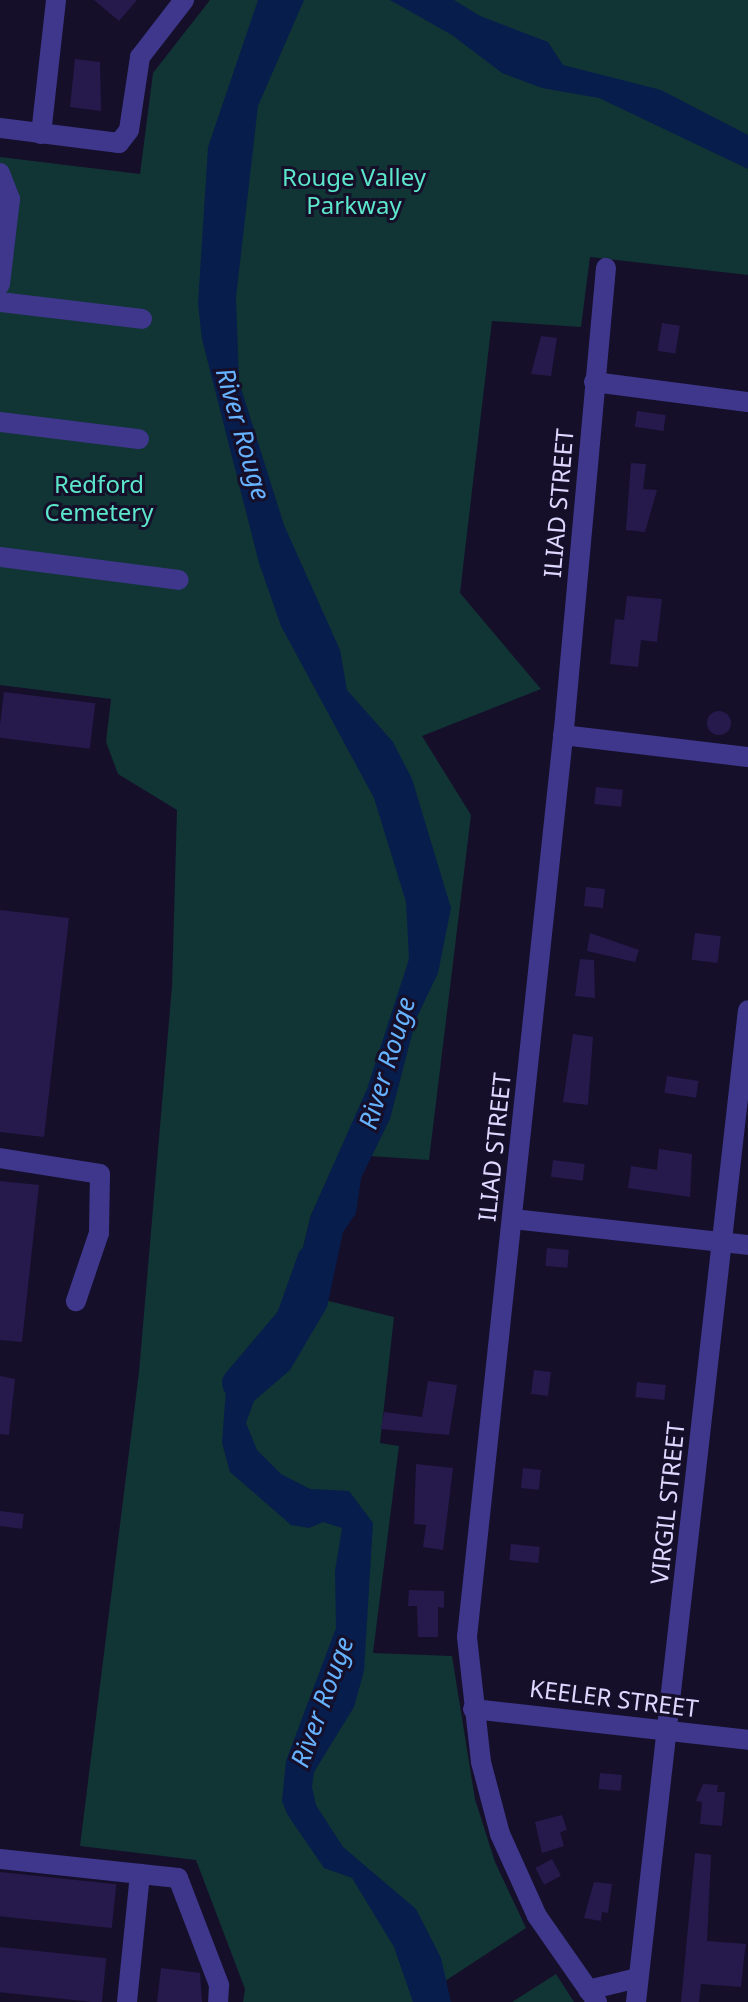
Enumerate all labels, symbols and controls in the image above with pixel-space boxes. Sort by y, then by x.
park label: Rouge Valley Parkway [282,163,426,219]
water label: River Rouge [209,364,277,504]
street label: ILIAD STREET [537,427,579,579]
park label: Redford Cemetery [44,470,154,526]
water label: River Rouge [352,993,422,1133]
street label: ILIAD STREET [472,1071,516,1223]
street label: VIRGIL STREET [644,1420,690,1586]
water label: River Rouge [284,1633,360,1771]
street label: KEELER STREET [528,1673,700,1723]

